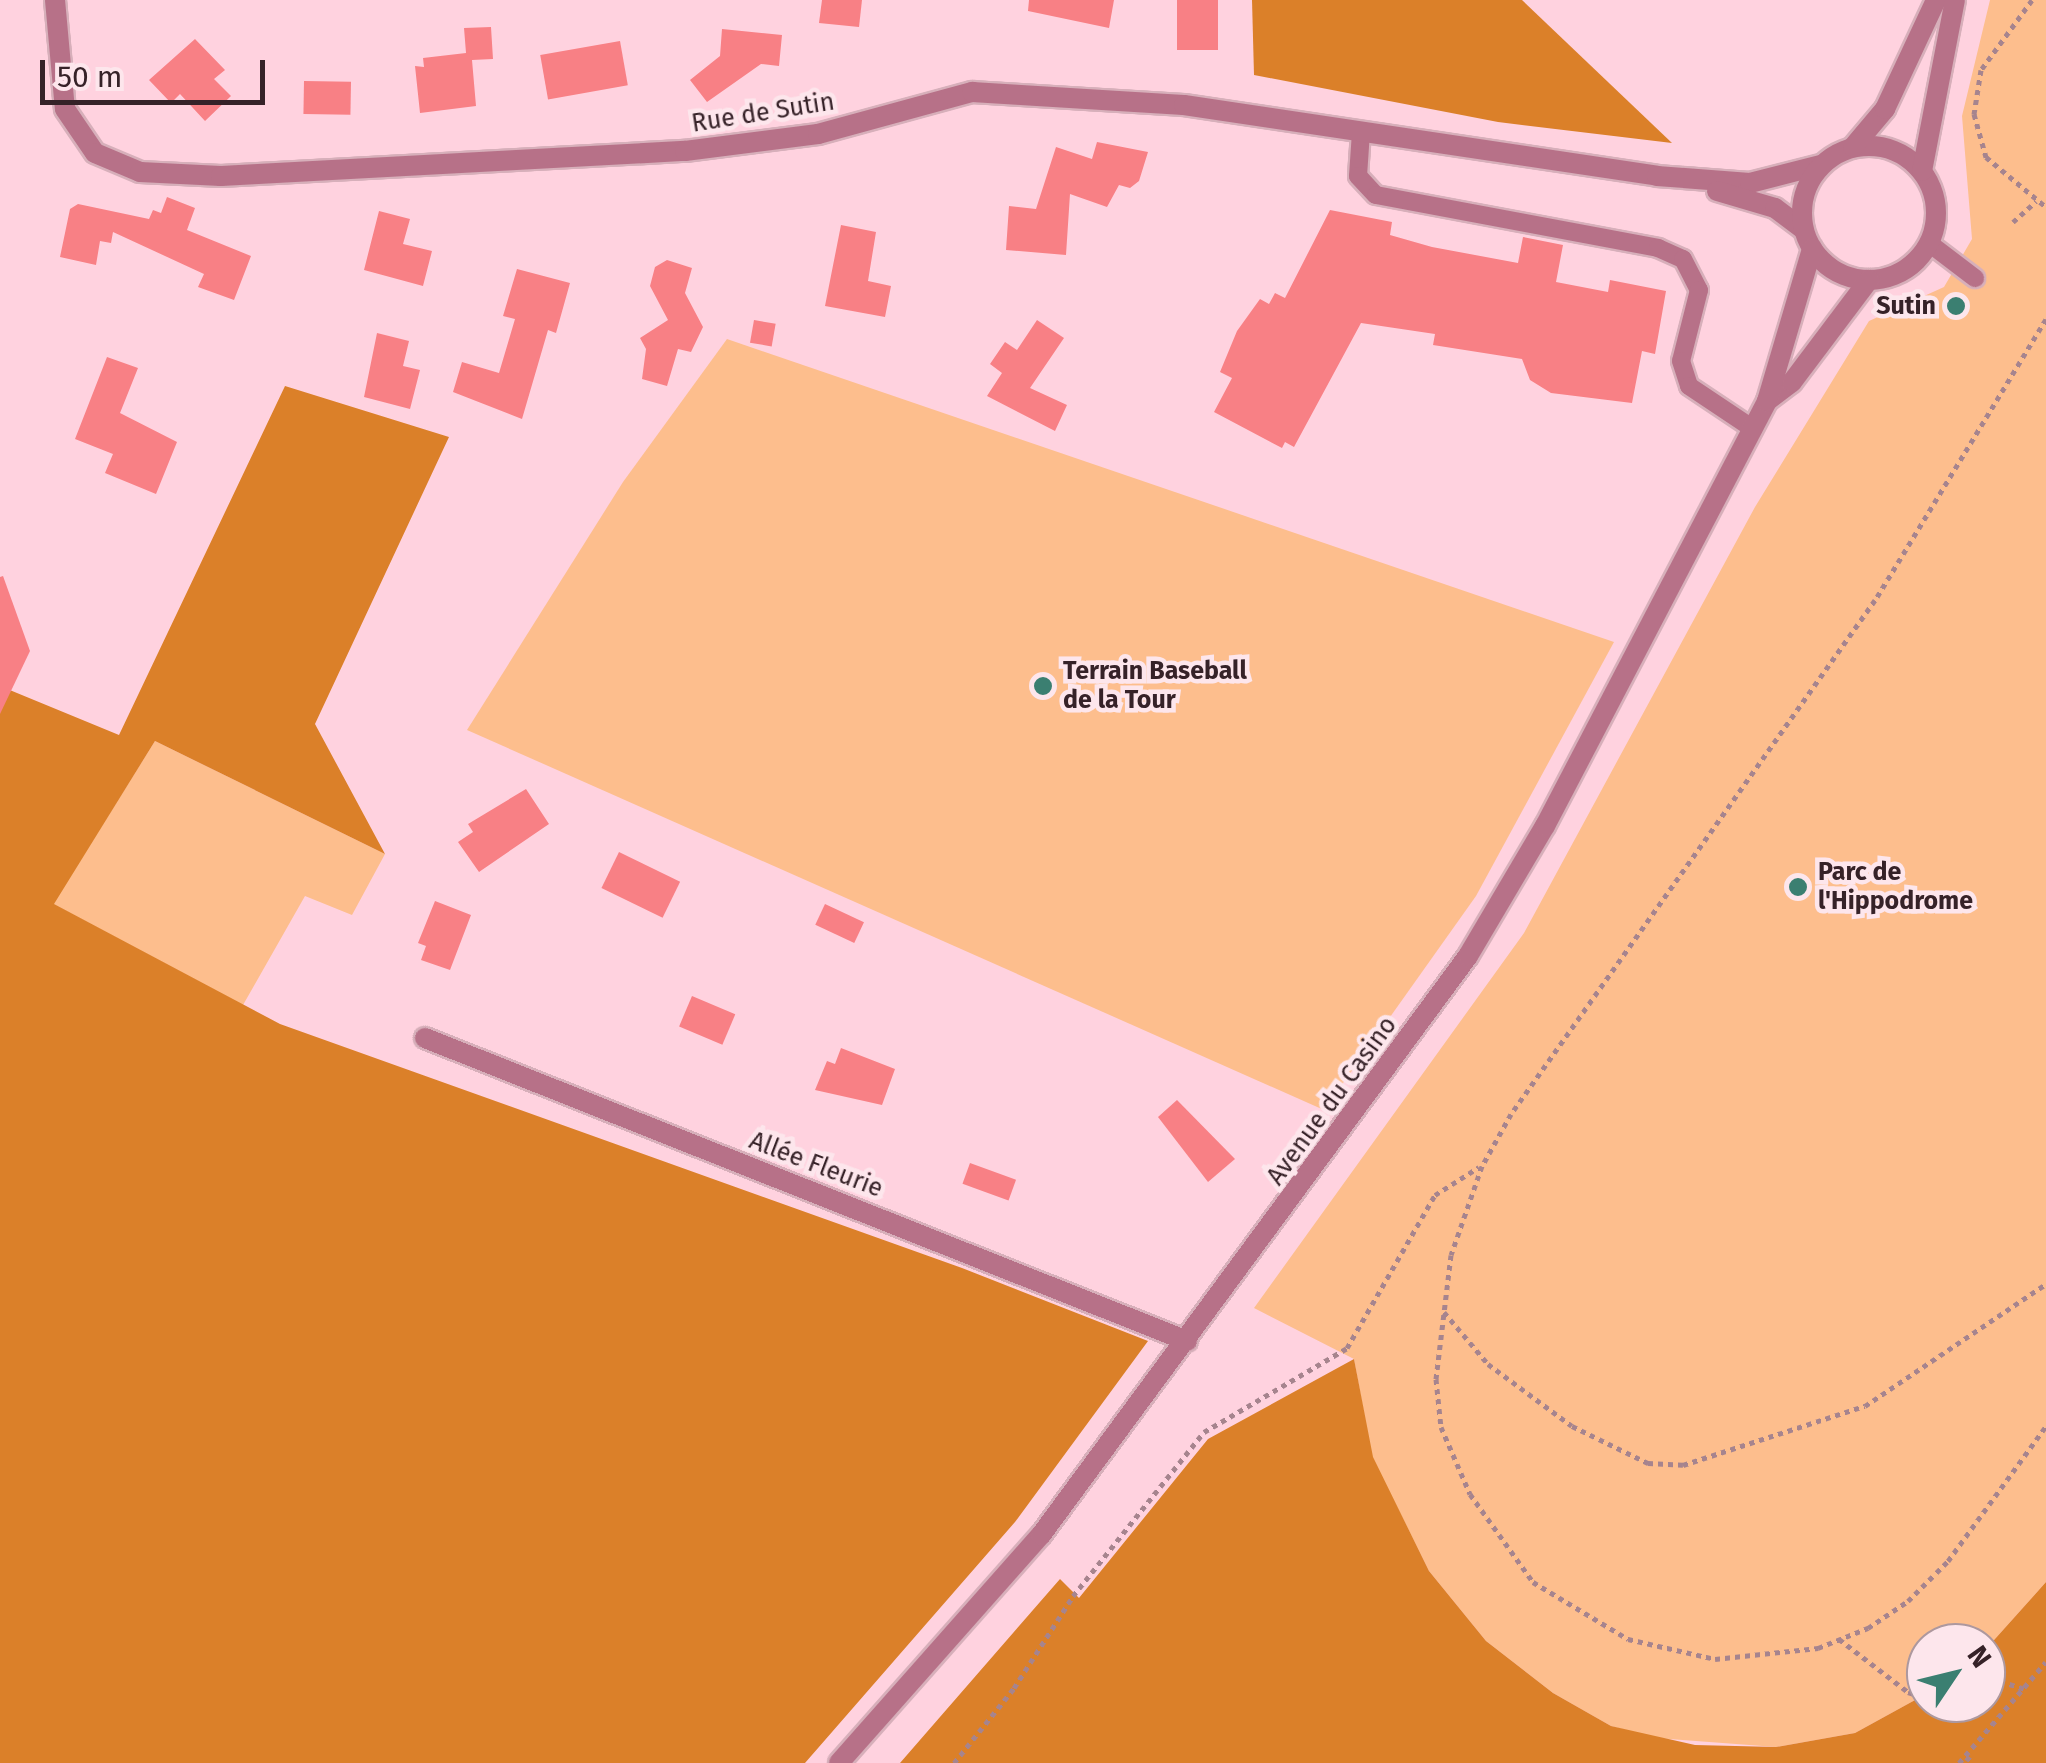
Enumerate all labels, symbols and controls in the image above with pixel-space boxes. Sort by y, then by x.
scale bar [45,40,270,102]
text: 50 m [57,59,122,95]
street label: Rue de Sutin [690,87,836,139]
place label: Sutin [1876,291,1936,321]
marker: Sutin [1945,295,1967,317]
place label: Terrain Baseball de la Tour [1063,657,1247,716]
marker: Terrain Baseball de la Tour [1032,675,1054,697]
place label: Parc de l'Hippodrome [1818,858,1973,917]
marker: Parc de l'Hippodrome [1787,876,1809,898]
street label: Avenue du Casino [1261,1011,1403,1191]
street label: Allée Fleurie [745,1126,887,1204]
north arrow [1906,1623,2006,1723]
text: N [1960,1640,1998,1674]

